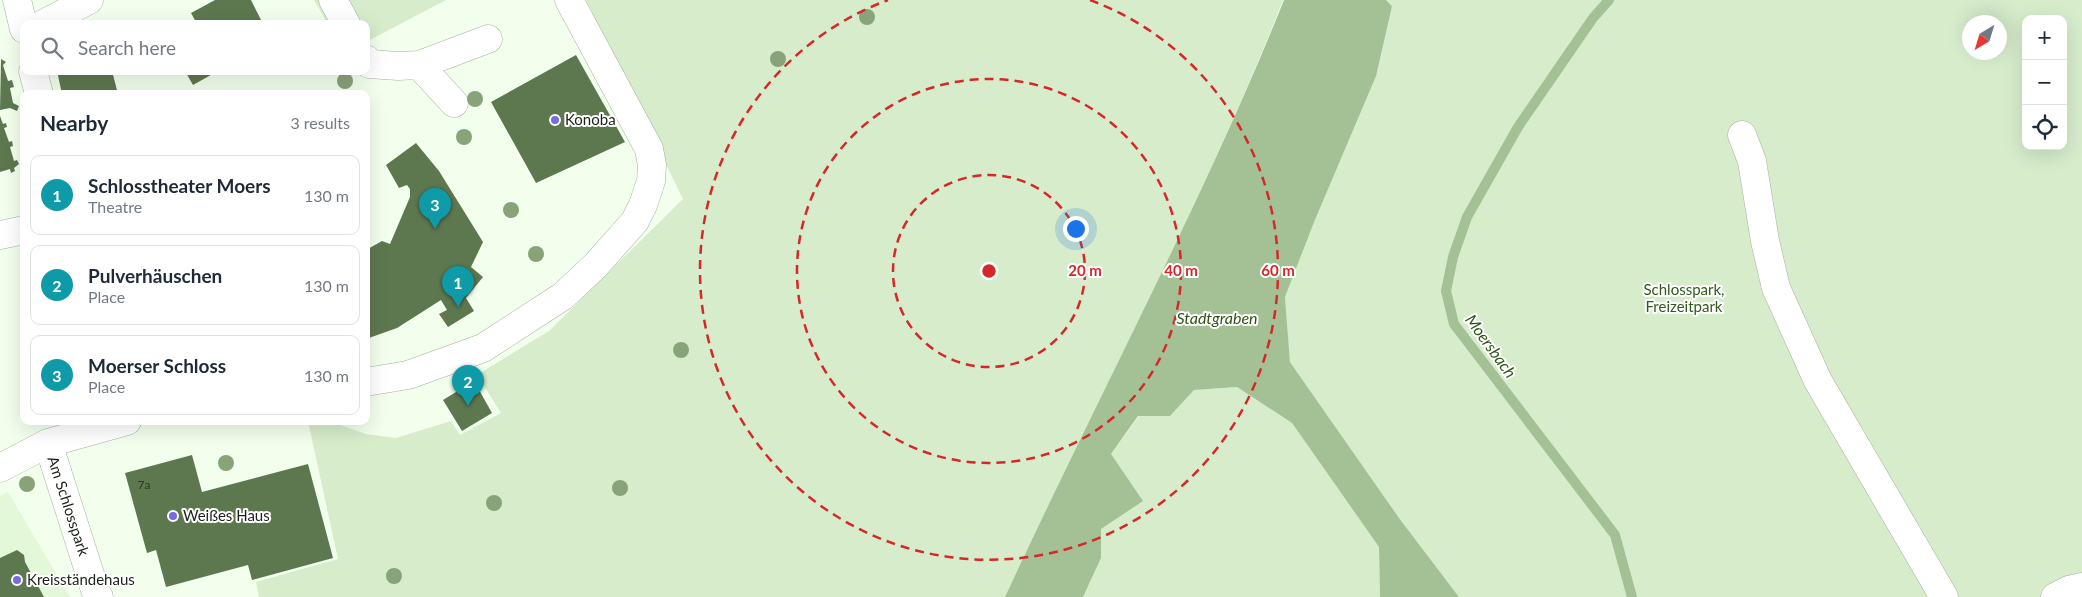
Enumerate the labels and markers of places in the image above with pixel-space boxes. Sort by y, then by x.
place label: Konoba [565,110,616,128]
marker: Konoba [549,114,561,126]
pin: 3 [419,188,451,229]
centre of rings [980,262,998,280]
pin: 1 [442,266,474,307]
pin: 2 [452,365,484,406]
place label: Weißes Haus [183,506,270,524]
marker: Weißes Haus [167,510,179,522]
place label: Kreisständehaus [27,570,135,588]
marker: Kreisständehaus [11,574,23,586]

